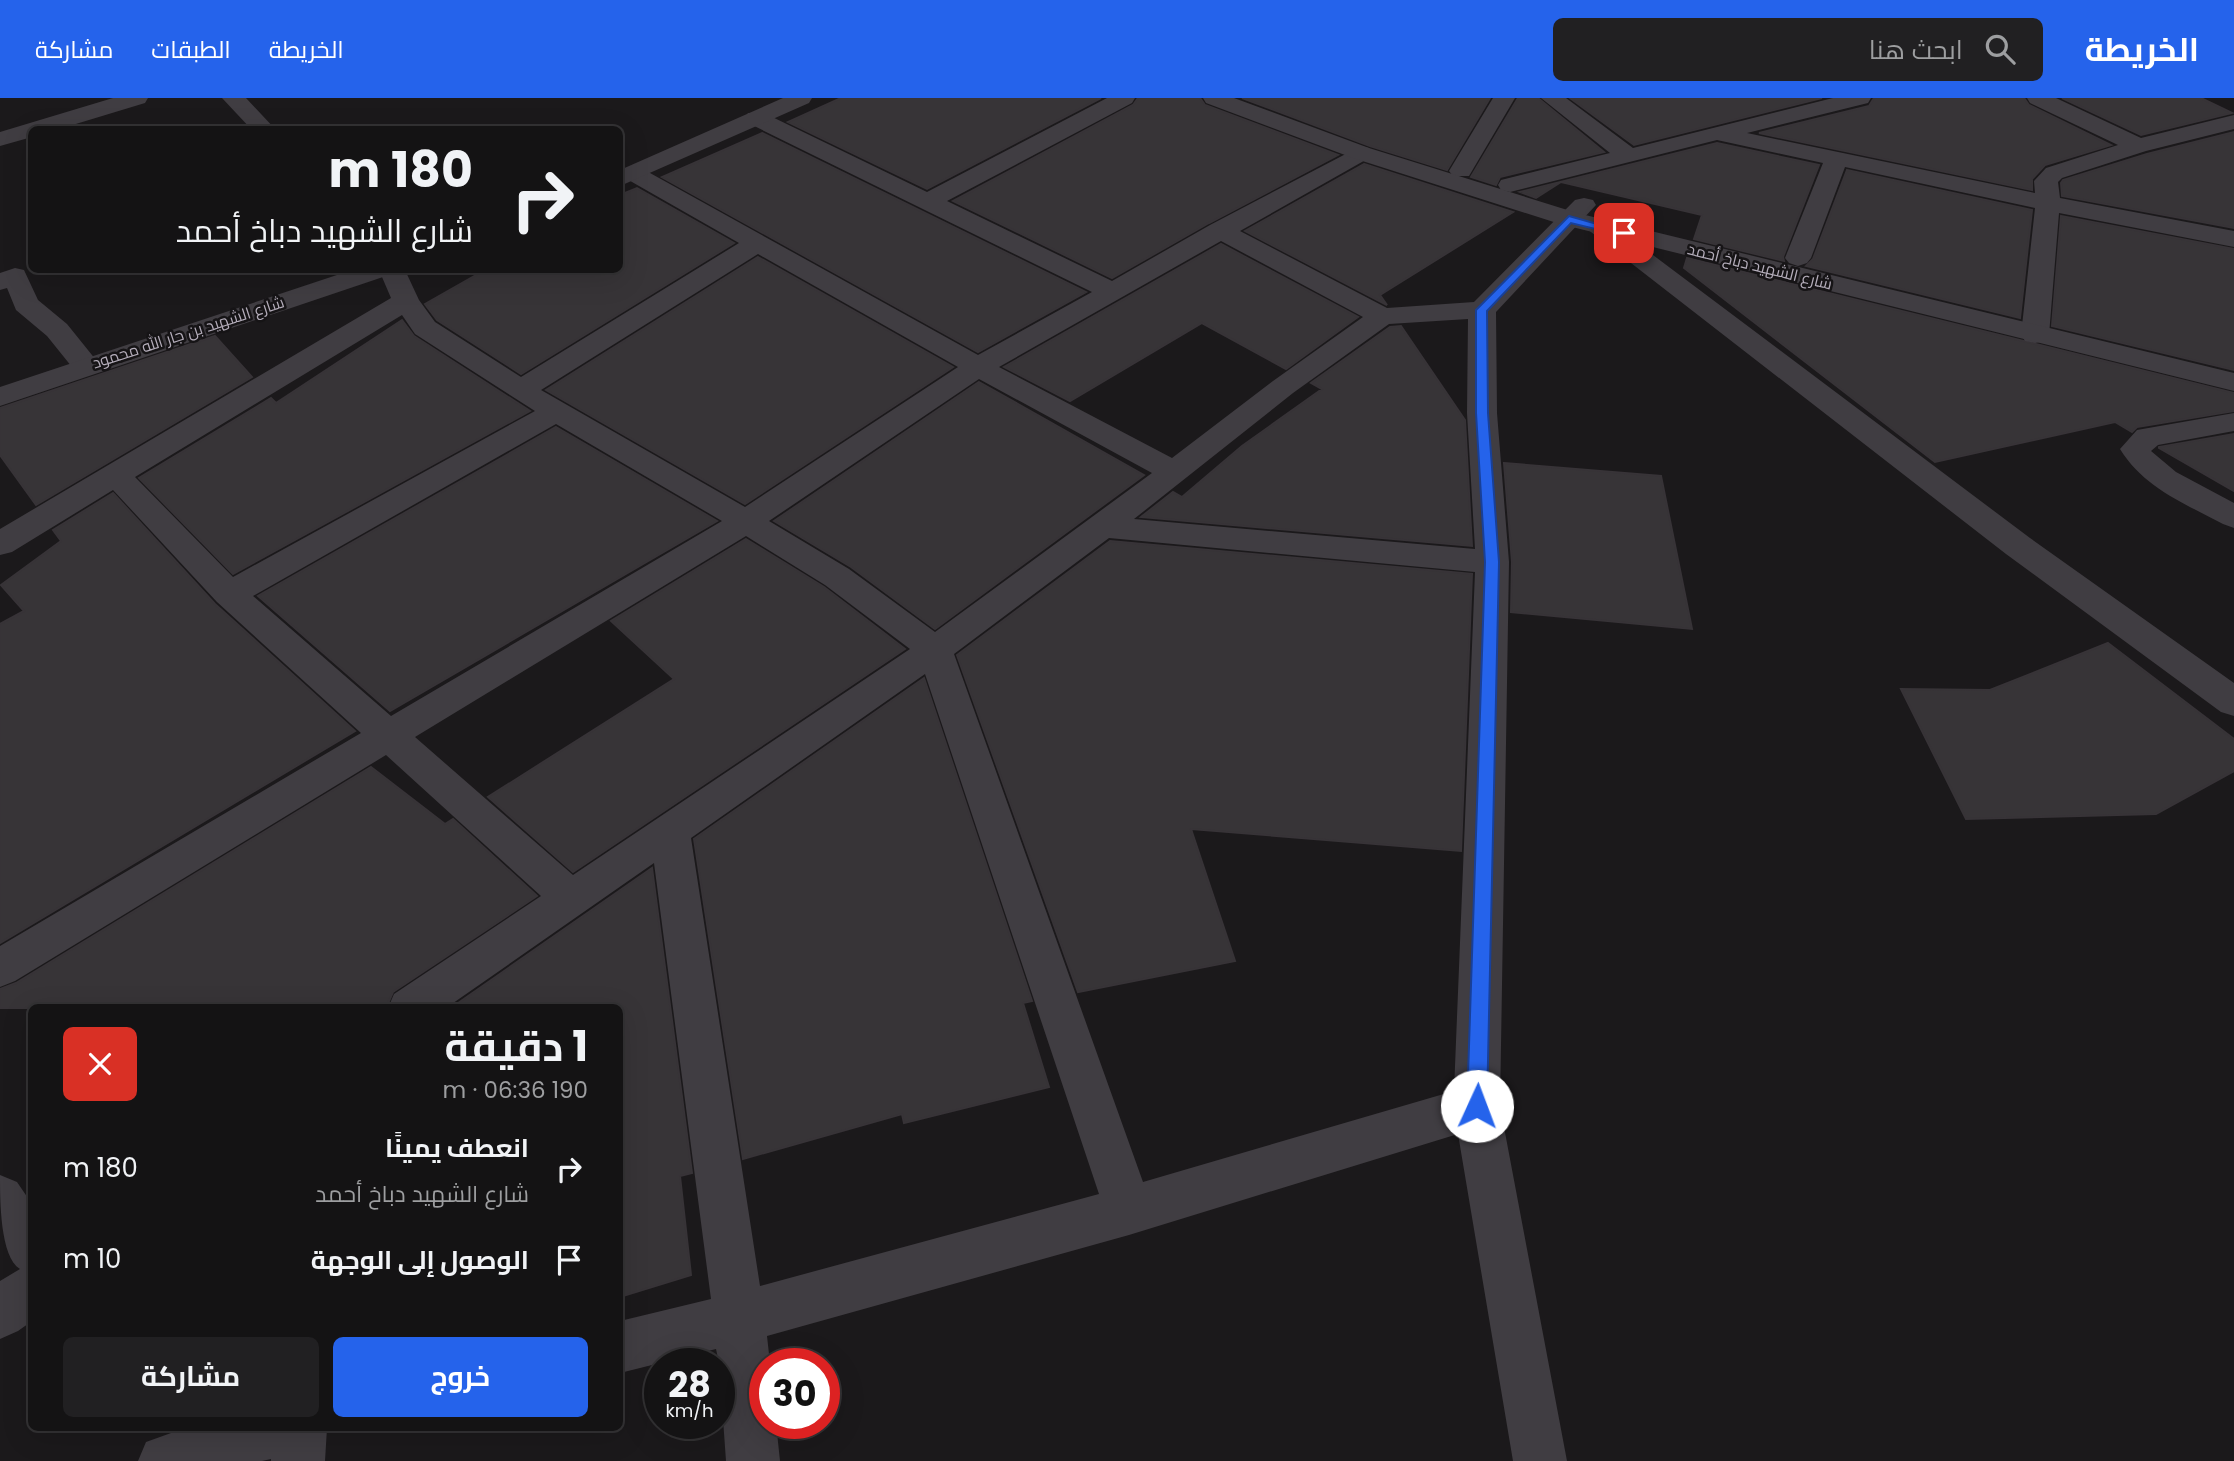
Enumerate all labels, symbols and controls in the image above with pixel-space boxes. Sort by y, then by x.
search box [1553,18,2043,81]
text: الخريطة [2085,26,2199,73]
icon: search [1981,30,2019,68]
text: ابحث هنا [1869,32,1963,68]
text: مشاركة [35,33,113,66]
text: الطبقات [151,33,231,66]
text: الخريطة [269,33,344,66]
text: 180 m [329,136,473,204]
icon: right [497,154,588,245]
pin [1594,203,1654,263]
text: شارع الشهيد دباخ أحمد [176,208,473,253]
icon: arrive [1605,214,1643,252]
street label: شارع الشهيد دباخ أحمد [1685,237,1835,296]
street label: شارع الشهيد بن جار الله محمود [89,291,287,374]
text: 1 دقيقة [445,1017,588,1076]
button: close [63,1027,137,1101]
position arrow [1440,1069,1514,1143]
text: 190 m · 06:36 [443,1074,588,1106]
text: انعطف يمينًا [385,1130,529,1166]
text: 180 m [63,1150,138,1186]
icon: right [550,1150,588,1188]
text: شارع الشهيد دباخ أحمد [315,1178,529,1210]
text: 10 m [63,1241,121,1277]
icon: arrive [550,1241,588,1279]
text: الوصول إلى الوجهة [311,1242,529,1278]
button: مشاركة [63,1337,319,1417]
button: خروج [333,1337,588,1417]
speed limit sign: 30 [749,1348,840,1439]
text: 28 [668,1360,711,1409]
text: km/h [666,1398,713,1423]

